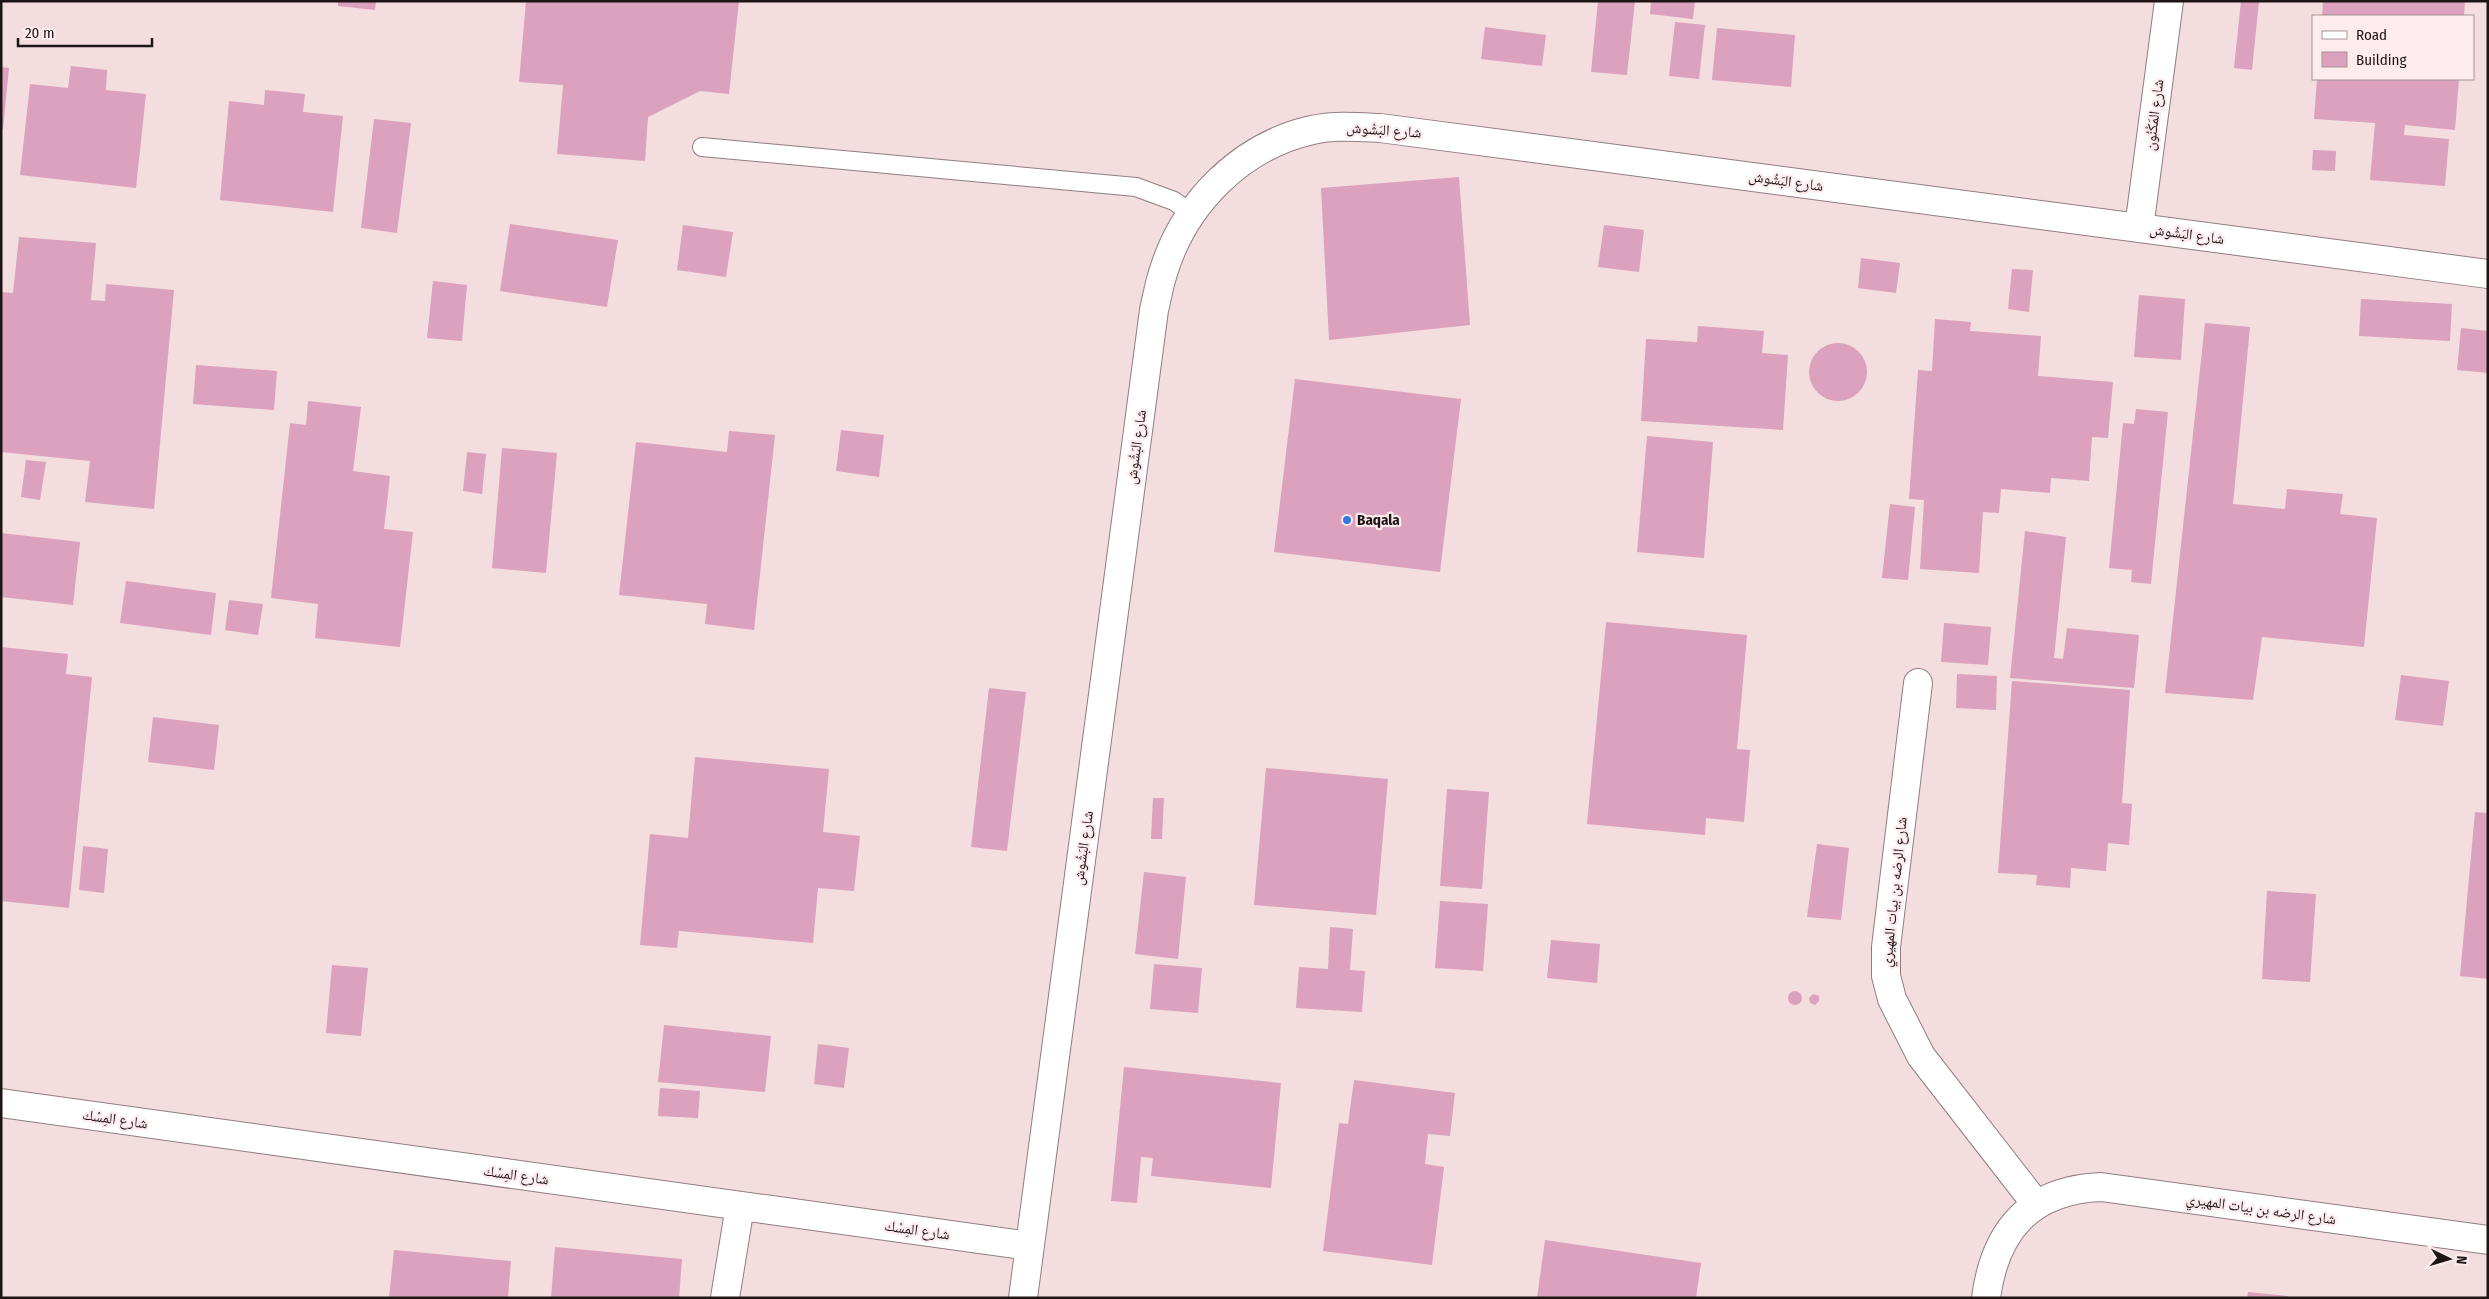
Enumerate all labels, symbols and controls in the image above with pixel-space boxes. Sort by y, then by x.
scale bar [18,15,151,47]
legend [2312,15,2474,80]
text: 20 m [25,24,55,42]
text: Road [2356,26,2387,44]
text: Building [2356,51,2407,69]
street label: شارع المَكْنُون [2141,78,2168,152]
street label: شارع البَشُوش [1346,118,1422,143]
street label: شارع البَشُوش [1747,167,1825,196]
street label: شارع البَشُوش [2148,220,2226,249]
street label: شارع البَشُوش [1122,408,1151,486]
place label: Baqala [1357,511,1400,529]
marker: Baqala [1341,514,1353,526]
street label: شارع البَشُوش [1069,809,1098,887]
street label: شارع الرضه بن بيات المهيري [1877,816,1914,968]
street label: شارع المِسْك [81,1105,149,1134]
street label: شارع المِسْك [482,1161,550,1190]
street label: شارع الرضه بن بيات المهيري [2184,1190,2337,1231]
street label: شارع المِسْك [883,1216,951,1245]
north arrow [2424,1234,2474,1284]
text: N [2453,1255,2470,1265]

